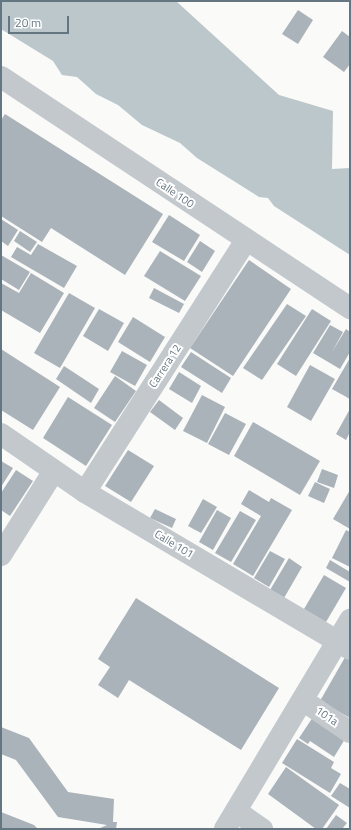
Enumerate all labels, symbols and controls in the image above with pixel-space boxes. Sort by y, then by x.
scale bar [10,8,71,34]
text: 20 m [15,13,41,32]
street label: Calle 100 [153,175,197,211]
street label: Carrera 12 [146,342,184,390]
street label: Calle 101 [152,527,196,561]
street label: 101a [313,704,341,728]

